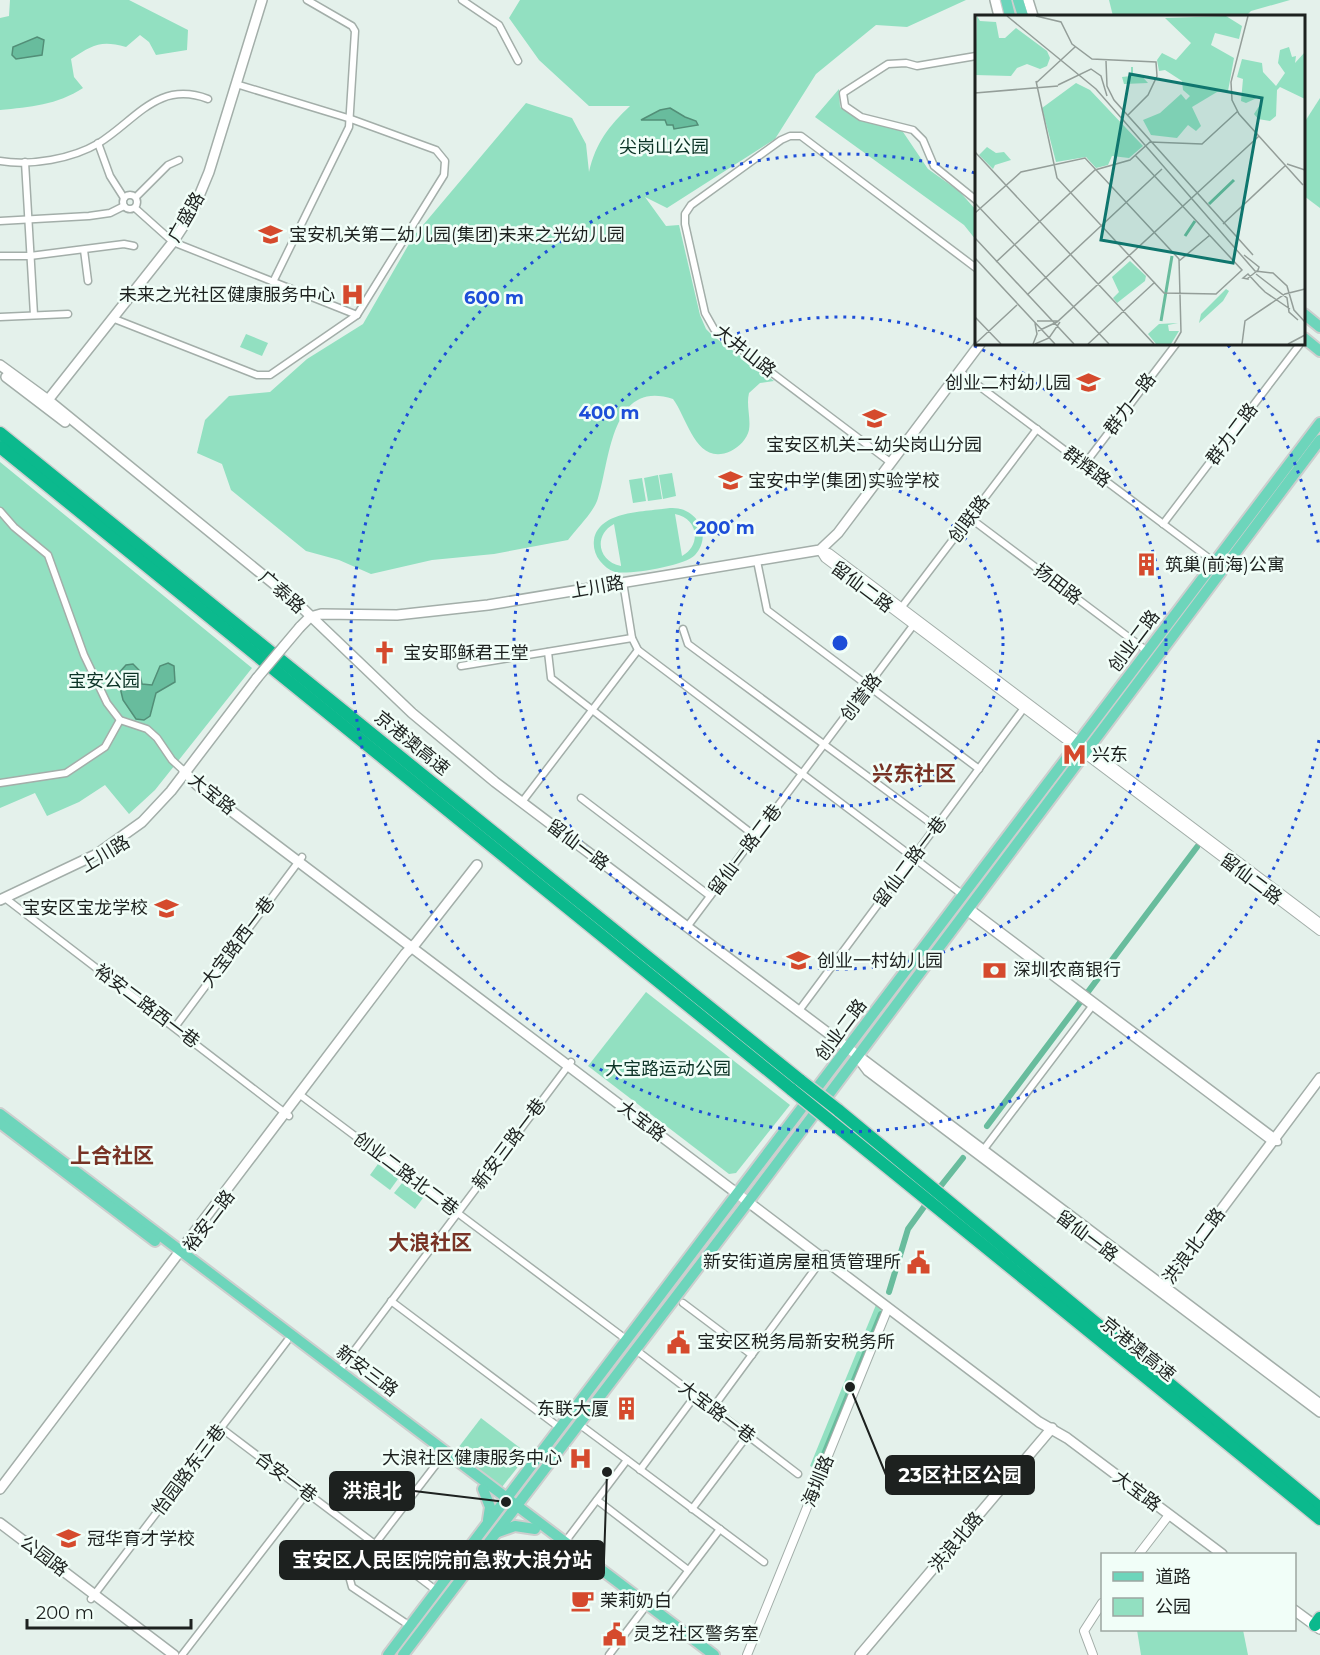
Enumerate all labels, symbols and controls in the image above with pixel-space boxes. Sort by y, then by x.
inset map [975,15,1305,345]
park label: 尖岗山公园 [619,136,709,158]
street label: 广盛路 [163,188,209,246]
school or university icon: 宝安机关第二幼儿园(集团)未来之光幼儿园 [258,222,284,248]
place label: 宝安机关第二幼儿园(集团)未来之光幼儿园 [289,224,625,246]
hospital icon: 未来之光社区健康服务中心 [340,282,366,308]
place label: 未来之光社区健康服务中心 [119,284,335,306]
text: 600 m [464,287,524,309]
street label: 大井山路 [710,320,780,382]
street label: 群力一路 [1100,369,1160,439]
school or university icon: 创业二村幼儿园 [1076,370,1102,396]
place label: 创业二村幼儿园 [945,372,1071,394]
street label: 群力二路 [1202,399,1262,469]
text: 400 m [579,402,639,424]
school or university icon: 宝安区机关二幼尖岗山分园 [861,406,887,432]
place label: 宝安区机关二幼尖岗山分园 [766,434,982,456]
street label: 群辉路 [1059,442,1115,492]
school or university icon: 宝安中学(集团)实验学校 [717,468,743,494]
place label: 宝安中学(集团)实验学校 [748,470,940,492]
street label: 创联路 [944,491,994,547]
text: 200 m [695,517,755,539]
building icon: 筑巢(前海)公寓 [1134,552,1160,578]
place label: 筑巢(前海)公寓 [1165,554,1285,576]
street label: 留仙二路 [827,557,897,617]
street label: 扬田路 [1030,559,1086,609]
street label: 广泰路 [254,566,310,618]
street label: 上川路 [569,571,625,603]
street label: 创业二路 [1104,606,1164,676]
centre of rings [830,633,850,653]
church icon: 宝安耶稣君王堂 [372,640,398,666]
place label: 宝安耶稣君王堂 [403,642,529,664]
street label: 创誉路 [836,669,886,725]
park label: 宝安公园 [68,670,140,692]
street label: 京港澳高速 [370,706,454,780]
metro station icon: 兴东 [1061,742,1087,768]
place label: 兴东 [1092,744,1128,766]
district label: 兴东社区 [872,761,956,786]
street label: 大宝路 [184,768,240,820]
street label: 留仙一路二巷 [704,800,786,900]
street label: 留仙二路一巷 [869,812,951,912]
street label: 留仙一路 [543,815,613,875]
street label: 上川路 [76,831,134,877]
street label: 留仙二路 [1216,849,1286,909]
street label: 大宝路西一巷 [197,892,279,992]
school or university icon: 宝安区宝龙学校 [153,895,179,921]
place label: 宝安区宝龙学校 [22,897,148,919]
school or university icon: 创业一村幼儿园 [786,948,812,974]
place label: 创业一村幼儿园 [817,950,943,972]
bank icon: 深圳农商银行 [982,957,1008,983]
street label: 裕安二路西一巷 [90,959,204,1053]
place label: 深圳农商银行 [1013,959,1121,981]
street label: 创业二路 [811,995,871,1065]
park label: 大宝路运动公园 [605,1058,731,1080]
street label: 新安三路一巷 [468,1094,550,1194]
street label: 大宝路 [614,1096,670,1146]
street label: 创业二路北二巷 [349,1127,463,1221]
district label: 上合社区 [70,1143,154,1168]
street label: 裕安二路 [179,1186,239,1256]
street label: 洪浪北二路 [1158,1203,1230,1289]
street label: 留仙一路 [1052,1206,1122,1266]
district label: 大浪社区 [388,1230,472,1255]
public building icon: 新安街道房屋租赁管理所 [906,1249,932,1275]
place label: 新安街道房屋租赁管理所 [703,1251,901,1273]
street label: 京港澳高速 [1096,1312,1180,1386]
public building icon: 宝安区税务局新安税务所 [666,1329,692,1355]
place label: 宝安区税务局新安税务所 [697,1331,895,1353]
street label: 新安三路 [332,1341,402,1401]
street label: 大宝路一巷 [674,1376,760,1448]
building icon: 东联大厦 [614,1396,640,1422]
place label: 东联大厦 [537,1398,609,1420]
street label: 怡园路东三巷 [148,1420,230,1520]
hospital icon: 大浪社区健康服务中心 [567,1445,593,1471]
street label: 合安一巷 [251,1447,321,1507]
place label: 大浪社区健康服务中心 [382,1447,562,1469]
street label: 海圳路 [798,1452,838,1510]
callout: 23区社区公园 [886,1456,1034,1494]
text: 23区社区公园 [898,1463,1022,1487]
street label: 大宝路 [1109,1466,1165,1516]
callout: 洪浪北 [330,1472,414,1510]
text: 洪浪北 [342,1479,402,1503]
street label: 洪浪北路 [924,1507,988,1577]
school or university icon: 冠华育才学校 [56,1526,82,1552]
place label: 冠华育才学校 [87,1528,195,1550]
street label: 公园路 [16,1531,72,1581]
callout: 宝安区人民医院院前急救大浪分站 [280,1541,604,1579]
text: 宝安区人民医院院前急救大浪分站 [292,1548,592,1572]
legend [1101,1553,1296,1631]
text: 道路 [1155,1566,1191,1588]
cafe icon: 茉莉奶白 [569,1588,595,1614]
place label: 茉莉奶白 [600,1590,672,1612]
scale bar [27,1592,190,1630]
text: 公园 [1155,1596,1191,1618]
text: 200 m [36,1602,94,1624]
public building icon: 灵芝社区警务室 [602,1621,628,1647]
place label: 灵芝社区警务室 [633,1623,759,1645]

